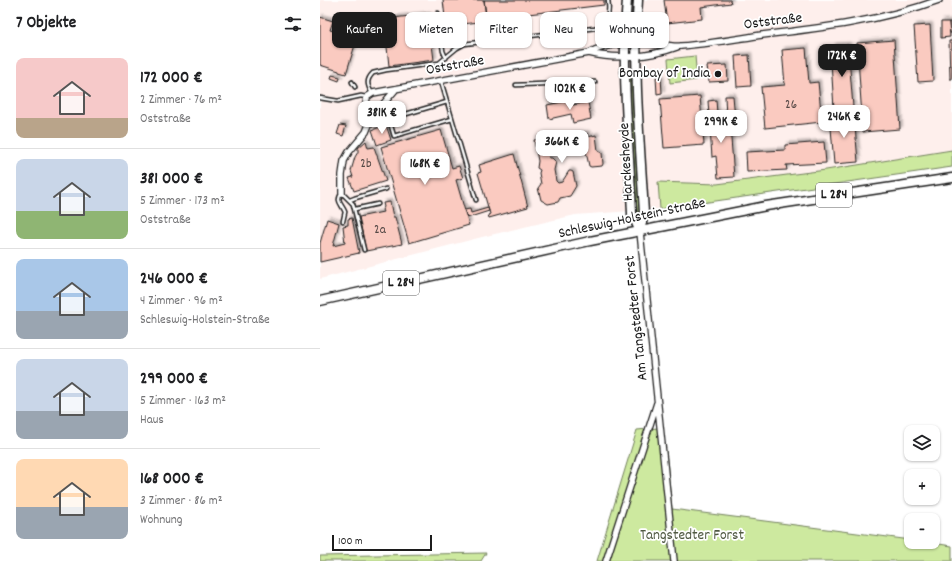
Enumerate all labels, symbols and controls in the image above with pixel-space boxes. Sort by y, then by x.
street label: Oststraße [743,7,804,36]
text: 7 Objekte [16,12,76,36]
chip: Kaufen [332,12,397,48]
chip: Mieten [405,12,467,48]
chip: Filter [475,12,532,48]
chip: Neu [540,12,587,48]
chip: Wohnung [595,12,669,48]
icon: filters [282,13,304,35]
pin: 172K € [809,44,875,78]
text: 172K € [827,47,857,66]
street label: Oststraße [424,50,486,82]
place label: Bombay of India [619,63,711,85]
text: 172 000 € [140,67,203,91]
marker: Bombay of India [713,69,723,79]
icon: home [48,74,96,122]
pin: 102K € [537,77,603,111]
text: 102K € [554,80,586,99]
text: 2 Zimmer · 76 m² [140,91,222,110]
house number: 26 [785,96,797,115]
pin: 381K € [349,101,415,135]
text: 381K € [367,104,397,123]
pin: 246K € [811,105,877,139]
text: 246K € [827,108,861,127]
text: Oststraße [140,110,191,129]
pin: 299K € [688,110,754,144]
text: 299K € [704,113,738,132]
street label: Harckesheyde [614,122,640,202]
pin: 366K € [529,130,595,164]
text: 366K € [545,133,579,152]
pin: 168K € [392,152,458,186]
house number: 2b [360,155,372,174]
text: 168K € [410,155,440,174]
text: 381 000 € [140,168,203,192]
icon: home [48,175,96,223]
road number: L 284 [816,183,852,207]
text: 5 Zimmer · 173 m² [140,192,225,211]
street label: Schleswig-Holstein-Straße [556,193,708,245]
text: Oststraße [140,211,191,230]
house number: 2a [374,221,387,240]
street label: Am Tangstedter Forst [619,254,655,382]
text: 246 000 € [140,268,208,292]
road number: L 284 [383,271,419,295]
icon: home [48,275,96,323]
text: 4 Zimmer · 96 m² [140,292,223,311]
text: Schleswig-Holstein-Straße [140,311,270,330]
text: 299 000 € [140,368,208,392]
icon: home [48,375,96,423]
text: 5 Zimmer · 163 m² [140,392,226,411]
text: Haus [140,411,164,430]
map controls [904,425,940,549]
button: layers [904,425,940,461]
text: 168 000 € [140,468,204,492]
button: + [904,469,940,505]
icon: home [48,475,96,523]
text: 3 Zimmer · 86 m² [140,492,222,511]
text: Wohnung [140,511,183,530]
button: − [904,513,940,549]
park label: Tangstedter Forst [640,525,744,547]
scale bar [332,533,432,552]
text: 100 m [338,534,362,550]

